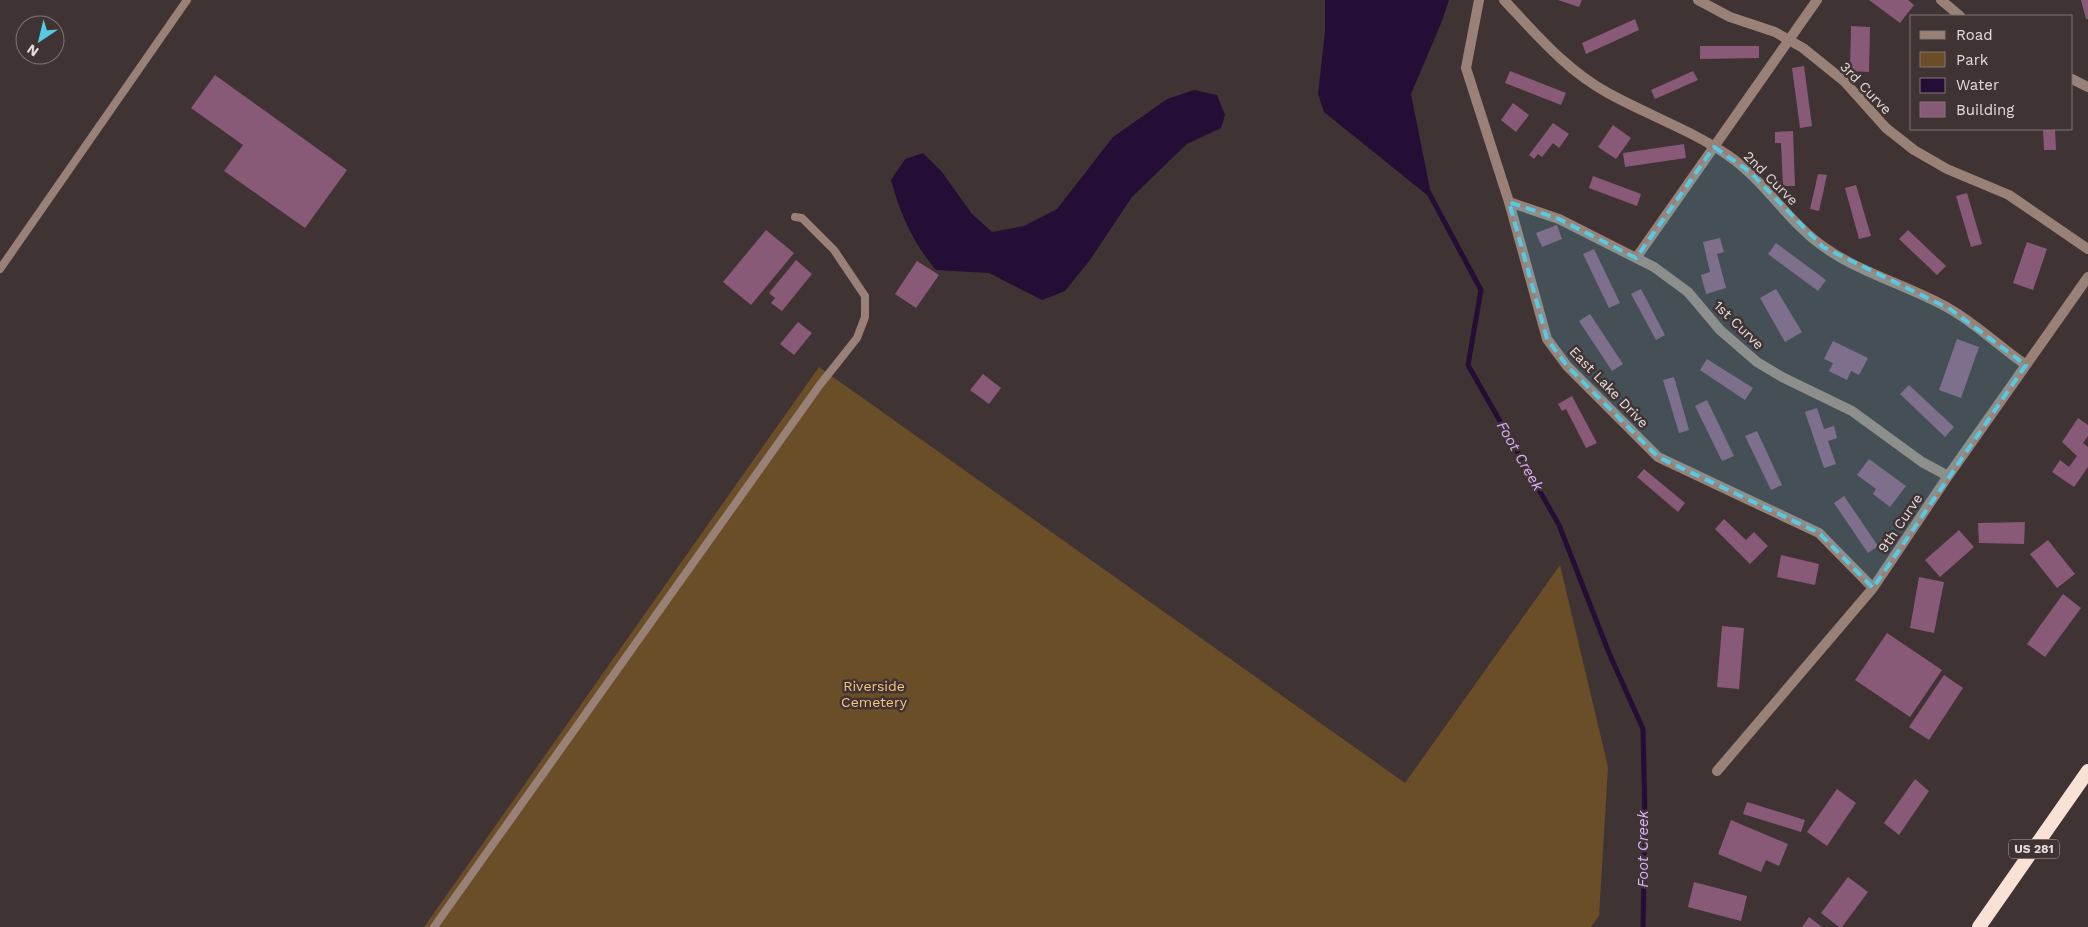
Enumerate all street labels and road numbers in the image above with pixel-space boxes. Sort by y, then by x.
street label: 3rd Curve [1837,59,1895,117]
street label: 2nd Curve [1741,148,1801,208]
street label: 1st Curve [1711,297,1767,353]
street label: East Lake Drive [1566,343,1652,431]
street label: 9th Curve [1875,491,1925,555]
road number: US 281 [2009,840,2059,859]

